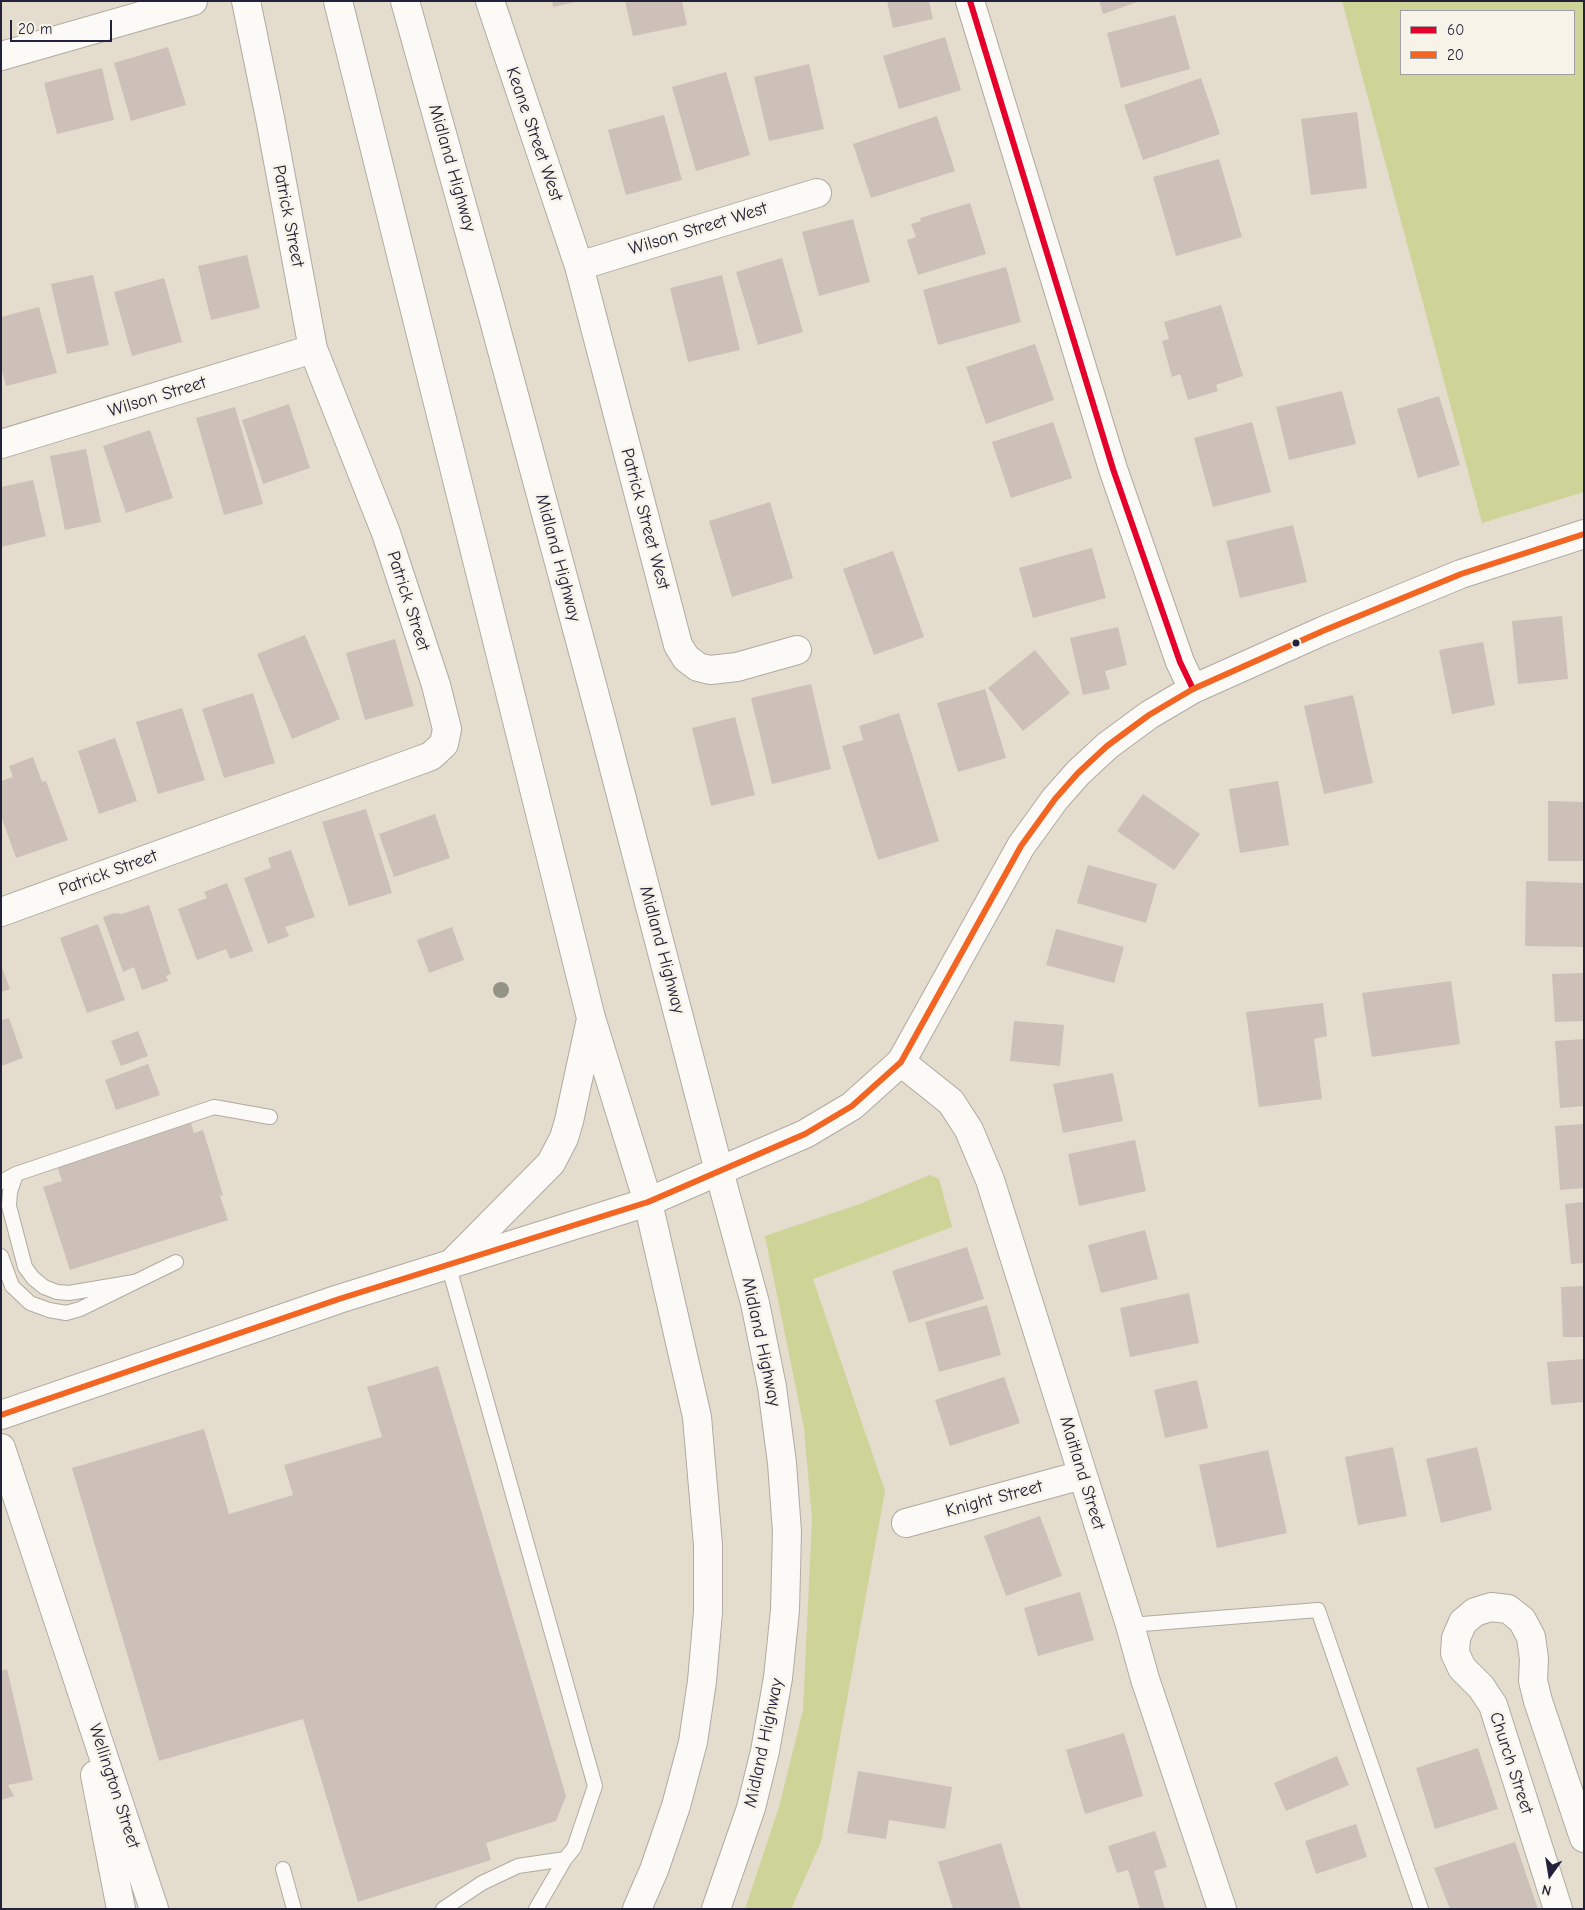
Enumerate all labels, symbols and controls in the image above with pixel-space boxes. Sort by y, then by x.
scale bar [12,10,115,42]
legend [1400,10,1575,75]
text: 20 m [18,20,52,38]
text: 60 [1447,21,1464,39]
text: 20 [1447,46,1464,64]
street label: Keane Street West [501,64,567,204]
street label: Midland Highway [423,102,481,234]
street label: Patrick Street [268,163,308,269]
street label: Wilson Street West [626,198,770,260]
street label: Wilson Street [105,372,209,422]
street label: Patrick Street West [616,446,674,592]
street label: Midland Highway [531,492,585,624]
street label: Patrick Street [382,548,434,654]
unlabelled marker [1291,638,1301,648]
street label: Patrick Street [56,845,160,901]
street label: Midland Highway [635,884,689,1016]
street label: Midland Highway [737,1275,785,1409]
street label: Maitland Street [1055,1414,1109,1532]
street label: Knight Street [943,1476,1045,1522]
street label: Midland Highway [740,1676,788,1810]
street label: Church Street [1484,1709,1538,1817]
street label: Wellington Street [84,1721,144,1851]
north arrow [1525,1850,1575,1900]
text: N [1540,1881,1553,1899]

